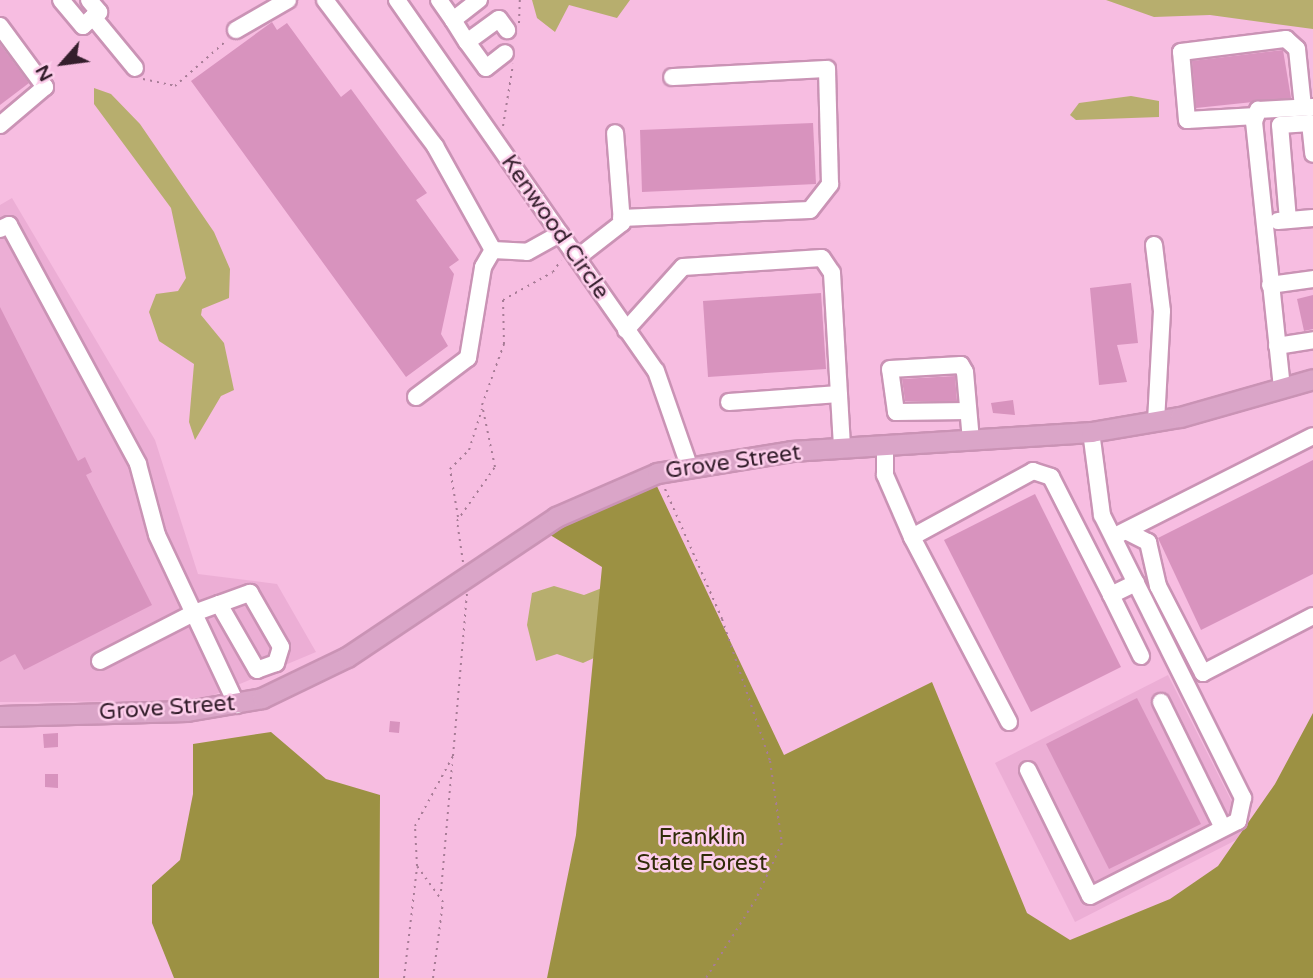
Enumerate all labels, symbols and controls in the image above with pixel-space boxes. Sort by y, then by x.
north arrow [28,28,98,98]
text: N [31,61,58,85]
street label: Kenwood Circle [495,149,615,305]
street label: Grove Street [664,439,802,485]
street label: Grove Street [98,689,236,727]
park label: Franklin State Forest [637,823,767,877]

